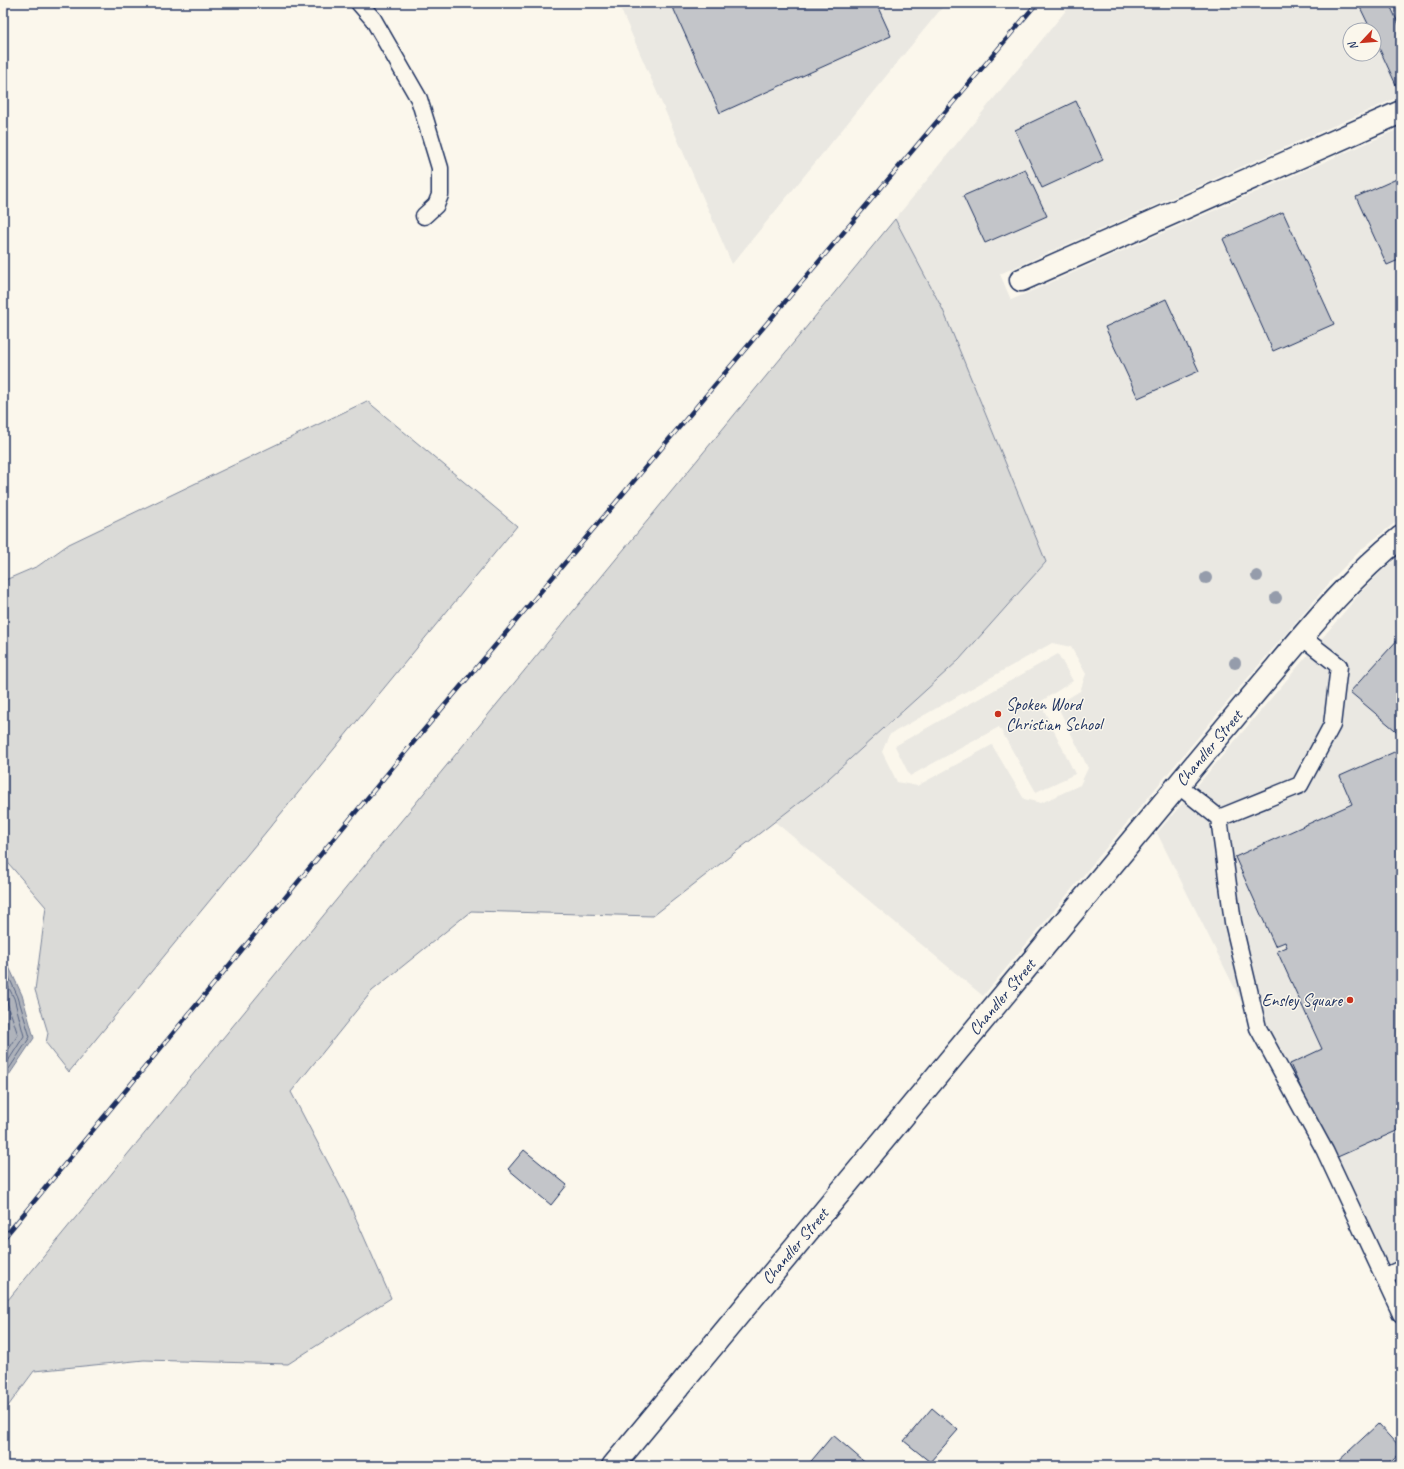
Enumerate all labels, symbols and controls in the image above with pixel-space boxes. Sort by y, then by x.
north arrow [1342,22,1382,62]
text: N [1344,38,1361,53]
place label: Spoken Word Christian School [1006,694,1105,735]
street label: Chandler Street [1171,704,1248,790]
marker: Spoken Word Christian School [993,709,1003,719]
street label: Chandler Street [964,953,1041,1039]
place label: Ensley Square [1262,990,1343,1011]
marker: Ensley Square [1345,995,1355,1005]
street label: Chandler Street [757,1202,834,1288]

